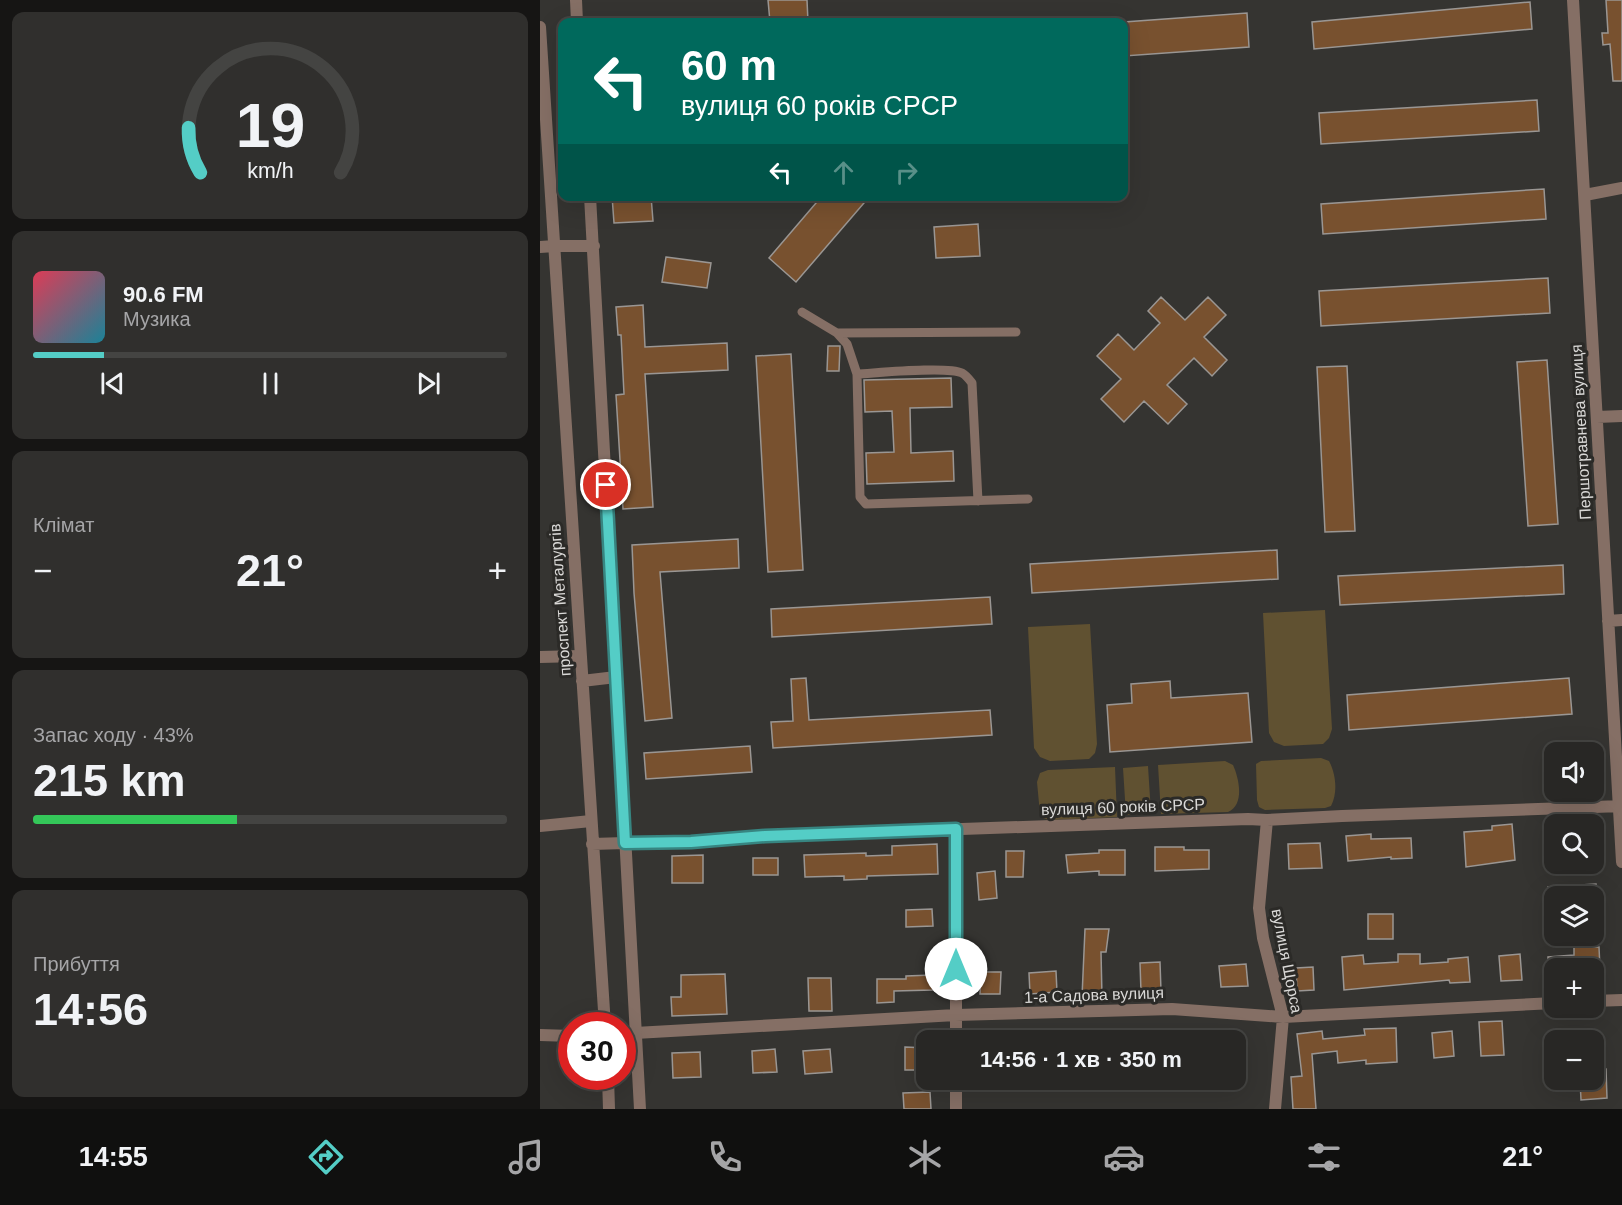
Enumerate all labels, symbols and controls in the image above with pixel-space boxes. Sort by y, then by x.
icon: left [582,42,660,120]
text: 60 m [681,42,777,89]
text: 19 [235,91,305,160]
text: вулиця 60 років СРСР [681,91,958,121]
icon: left [764,156,797,189]
icon: ahead [827,156,860,189]
icon: right [890,156,923,189]
text: km/h [247,159,293,183]
text: 90.6 FM [123,282,204,307]
text: Музика [123,308,191,330]
street label: Першотравнева вулиця [1568,344,1594,520]
icon: previous [96,367,129,400]
icon: pause [254,367,287,400]
icon: next [412,367,445,400]
pin [580,459,631,510]
icon: arrive [589,468,622,501]
text: Клімат [33,514,94,536]
street label: проспект Металургів [546,523,574,677]
text: 21° [236,545,304,596]
text: − [33,552,52,589]
text: + [488,552,507,589]
text: Запас ходу · 43% [33,724,194,746]
map controls [1544,742,1604,1090]
button: sound [1544,742,1604,802]
text: 215 km [33,755,186,806]
street label: вулиця 60 років СРСР [1041,796,1205,818]
button: search [1544,814,1604,874]
button: layers [1544,886,1604,946]
street label: вулиця Щорса [1269,907,1305,1015]
position arrow [924,937,988,1001]
text: Прибуття [33,953,120,975]
button: + [1544,958,1604,1018]
text: 14:56 [33,984,148,1035]
street label: 1-а Садова вулиця [1024,984,1164,1006]
speed limit sign: 30 [558,1012,636,1090]
button: − [1544,1030,1604,1090]
text: 14:56 · 1 хв · 350 m [980,1047,1182,1072]
icon: directions [305,1136,347,1178]
icon: music [505,1136,547,1178]
icon: phone [704,1136,746,1178]
icon: climate [904,1136,946,1178]
icon: car [1103,1136,1145,1178]
icon: filters [1303,1136,1345,1178]
text: 14:55 [79,1142,148,1172]
text: 21° [1502,1142,1543,1172]

